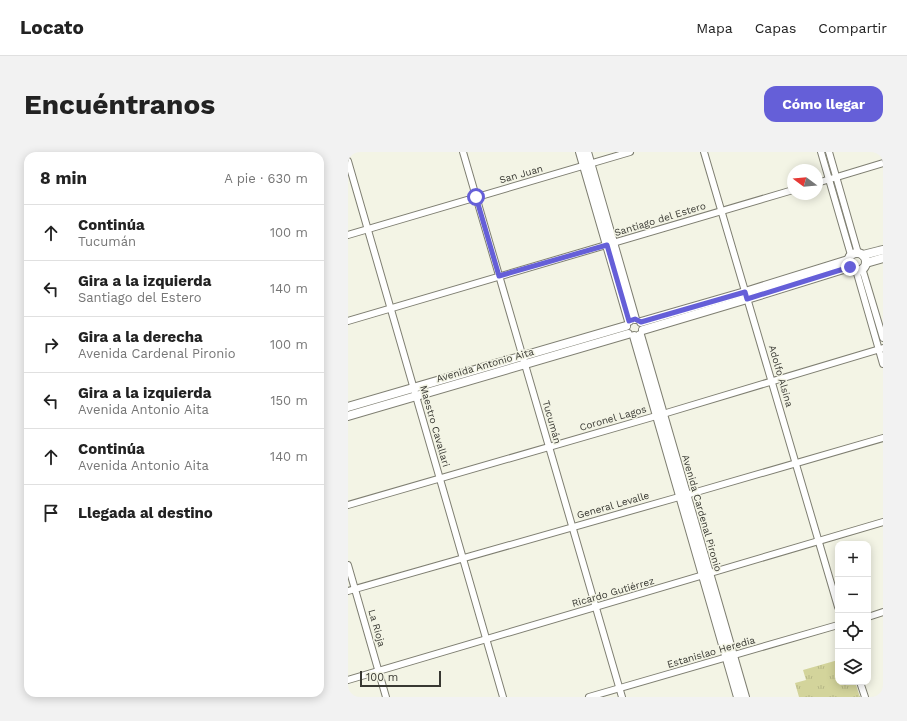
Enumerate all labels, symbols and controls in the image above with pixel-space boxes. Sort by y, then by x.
text: Locato [20,16,84,39]
text: Mapa [696,20,733,36]
text: Capas [755,20,796,36]
text: Compartir [818,20,887,36]
button: Cómo llegar [764,86,883,122]
text: Encuéntranos [24,88,215,121]
street label: San Juan [498,163,544,185]
north arrow [787,164,823,200]
text: 8 min [40,168,87,188]
text: A pie · 630 m [224,171,308,186]
route start [467,188,485,206]
street label: Santiago del Estero [613,200,707,238]
text: Continúa [78,216,145,234]
icon: ahead [40,222,62,244]
text: 100 m [270,225,308,240]
text: Tucumán [78,234,136,249]
route end [841,258,859,276]
text: Gira a la izquierda [78,272,211,290]
icon: left [40,278,62,300]
text: 140 m [270,281,308,296]
text: Santiago del Estero [78,290,202,305]
text: Gira a la derecha [78,328,203,346]
icon: right [40,334,62,356]
text: 100 m [270,337,308,352]
street label: Adolfo Alsina [767,344,795,409]
text: Avenida Cardenal Pironio [78,346,236,361]
street label: Avenida Antonio Aita [435,346,535,384]
text: Gira a la izquierda [78,384,211,402]
street label: Maestro Cavallari [418,384,452,468]
icon: left [40,390,62,412]
text: 150 m [270,393,308,408]
street label: Tucumán [541,399,563,445]
text: Avenida Antonio Aita [78,402,209,417]
street label: Coronel Lagos [578,403,648,433]
text: Continúa [78,440,145,458]
icon: ahead [40,446,62,468]
text: 140 m [270,449,308,464]
street label: Avenida Cardenal Pironio [680,453,724,573]
text: Avenida Antonio Aita [78,458,209,473]
street label: General Levalle [576,489,651,521]
icon: arrive [40,502,62,524]
text: Llegada al destino [78,504,213,522]
map controls [835,541,871,685]
button: + [835,541,871,577]
street label: Ricardo Gutiérrez [571,575,655,609]
button: − [835,577,871,613]
street label: La Rioja [366,608,388,648]
button: locate [835,613,871,649]
street label: Estanislao Heredia [666,634,757,670]
button: layers [835,649,871,685]
scale bar [360,669,441,688]
text: 100 m [366,671,398,684]

